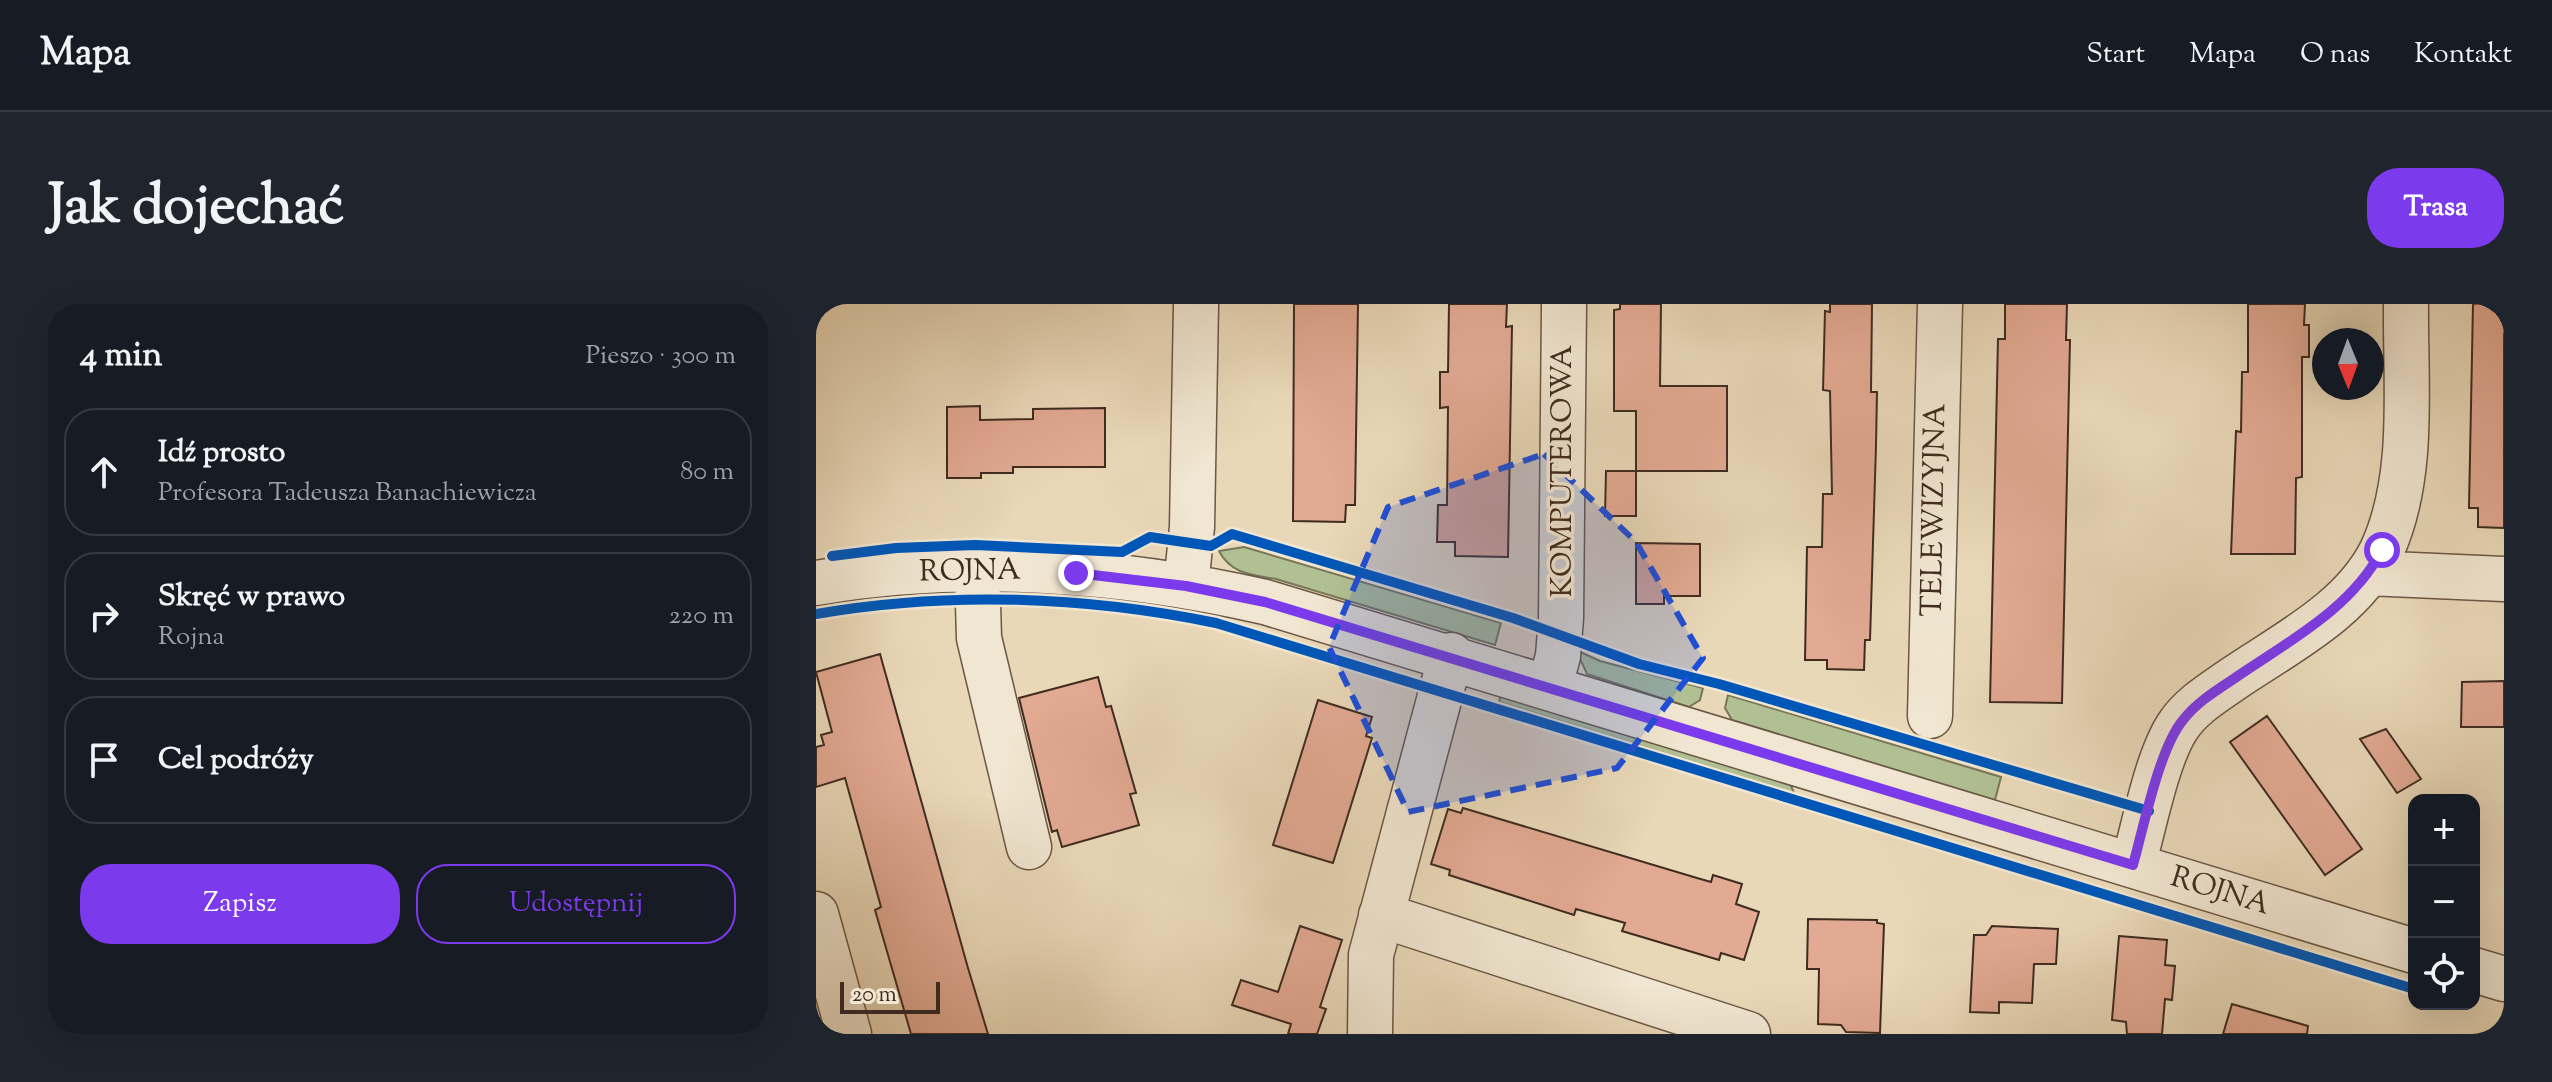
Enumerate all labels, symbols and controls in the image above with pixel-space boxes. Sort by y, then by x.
text: Mapa [40,28,131,82]
text: Start [2086,35,2145,75]
text: Mapa [2189,35,2256,75]
text: O nas [2300,35,2370,75]
text: Kontakt [2414,35,2512,75]
text: Jak dojechać [48,168,344,249]
button: Trasa [2367,168,2504,248]
north arrow [2312,328,2384,400]
text: 4 min [80,332,162,381]
text: Pieszo · 300 m [586,338,736,375]
street label: KOMPUTEROWA [1542,345,1585,597]
street label: TELEWIZYJNA [1912,403,1958,617]
text: Idź prosto [158,432,285,475]
icon: ahead [82,450,126,494]
text: 80 m [680,454,734,491]
text: Profesora Tadeusza Banachiewicza [158,475,537,512]
route start [2364,532,2400,568]
street label: ROJNA [919,550,1021,594]
route end [1058,555,1094,591]
text: Skręć w prawo [158,576,345,619]
icon: right [82,594,126,638]
text: 220 m [669,598,734,635]
text: Rojna [158,619,225,656]
icon: arrive [82,738,126,782]
text: Cel podróży [158,739,314,782]
map controls [2408,794,2480,1010]
button: + [2408,794,2480,866]
street label: ROJNA [2165,857,2275,927]
button: Zapisz [80,864,400,944]
button: Udostępnij [416,864,736,944]
button: − [2408,866,2480,938]
button: locate [2408,938,2480,1010]
scale bar [840,978,940,1014]
text: 20 m [852,980,897,1012]

